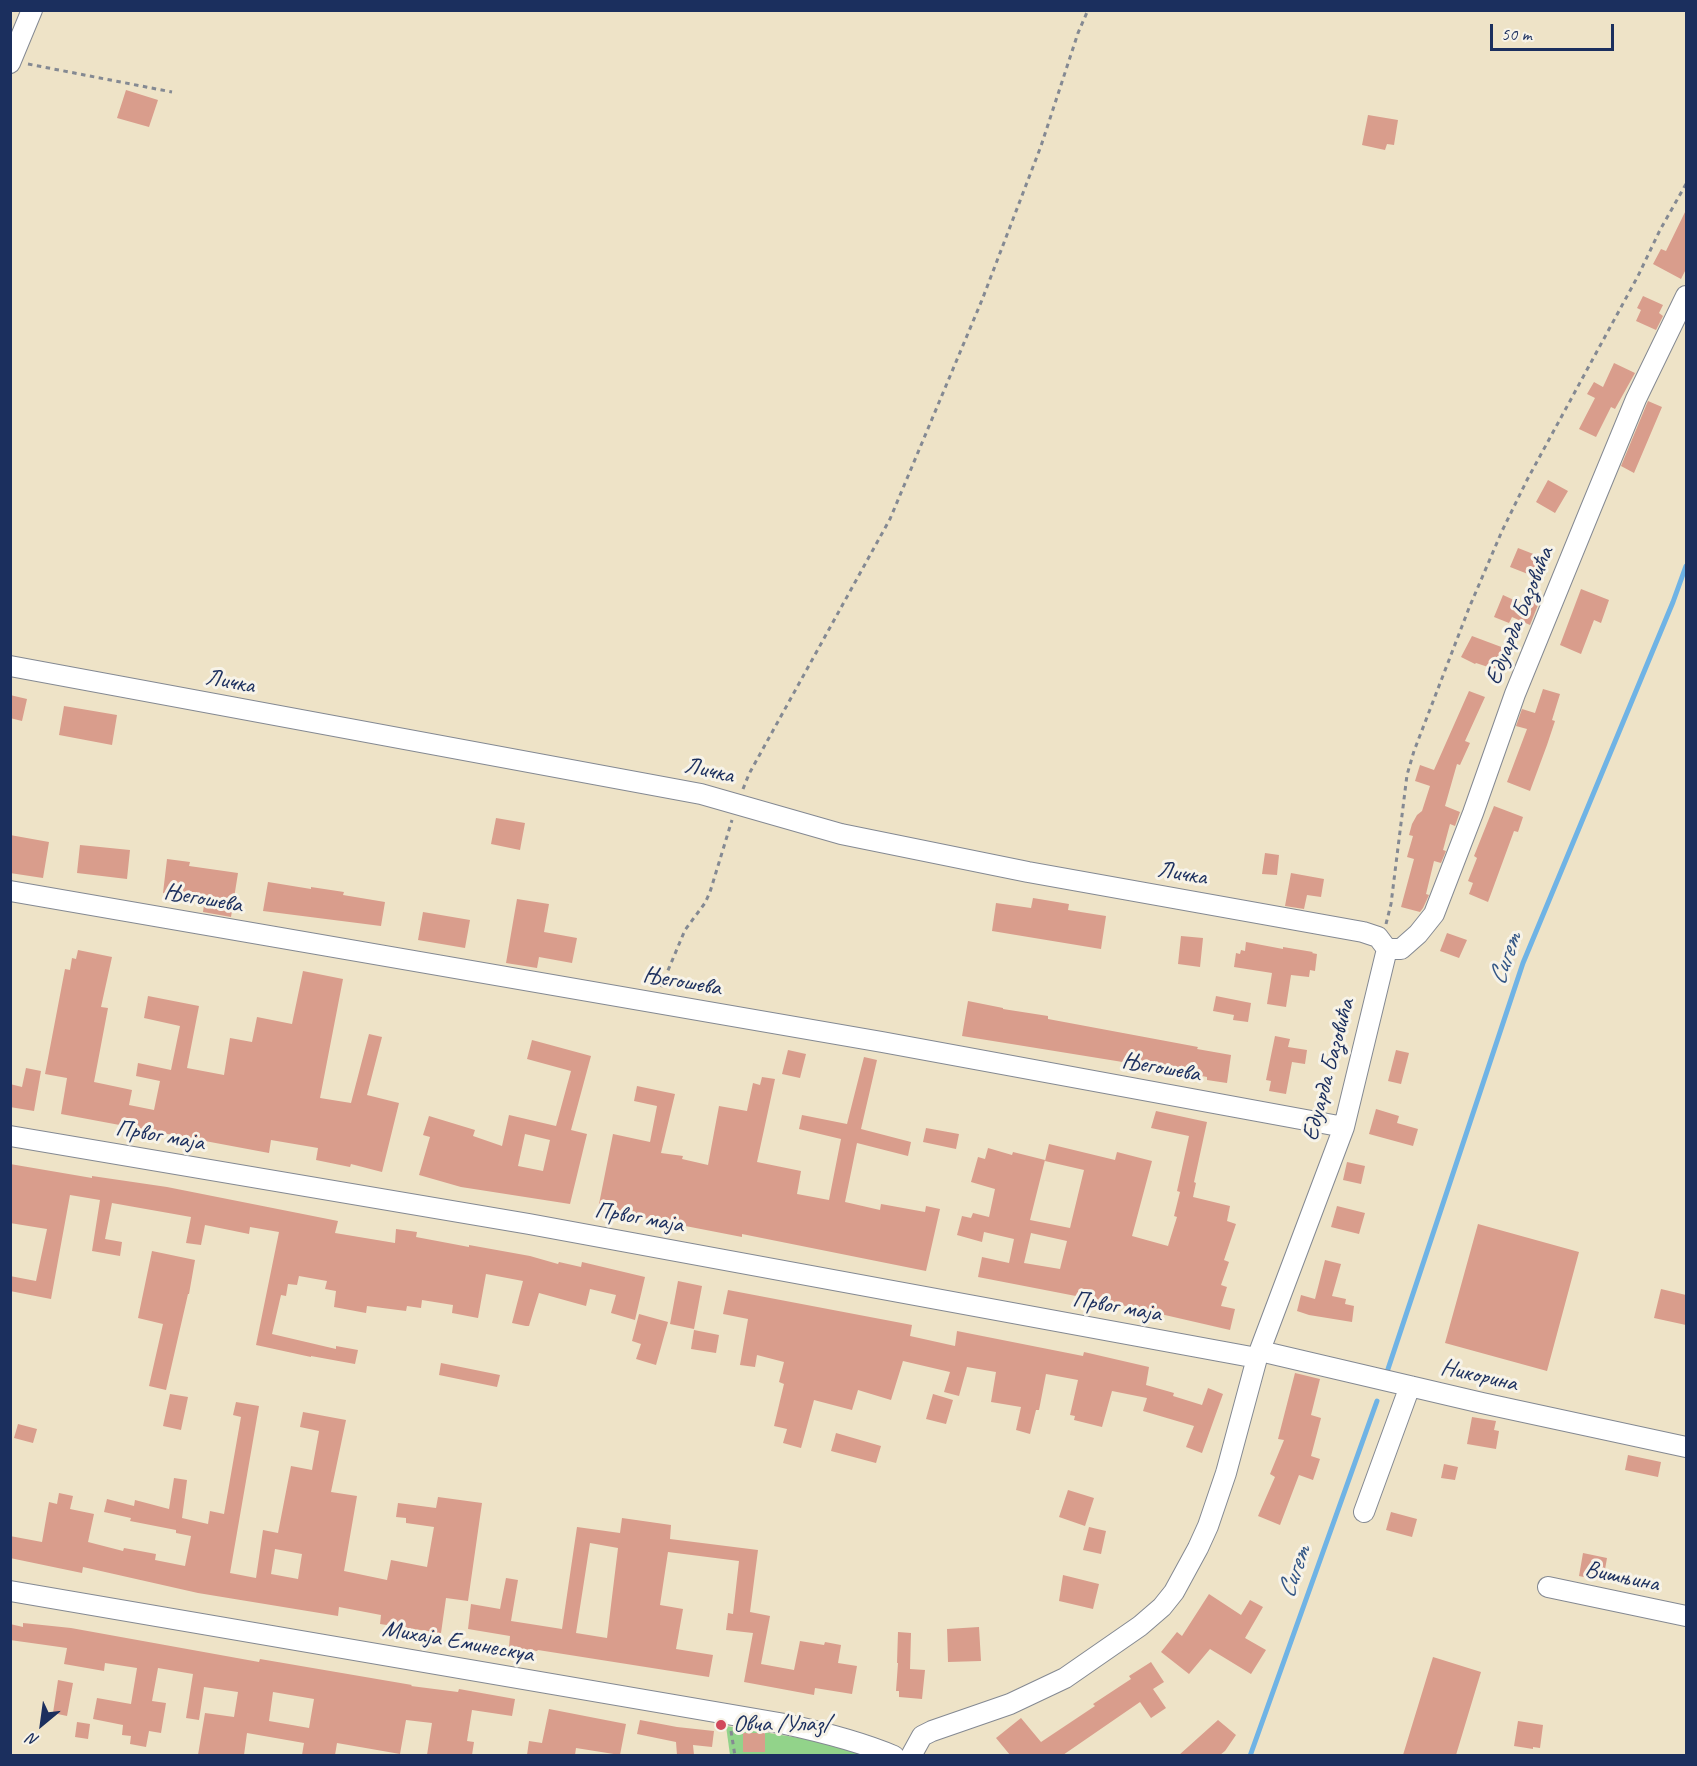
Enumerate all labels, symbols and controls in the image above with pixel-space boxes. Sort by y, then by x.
scale bar [1493,12,1618,50]
text: 50 m [1501,23,1532,45]
street label: Едуарда Базовића [1479,543,1561,689]
street label: Личка [203,663,257,701]
street label: Личка [682,751,736,791]
street label: Личка [1155,856,1209,892]
street label: Његошева [162,878,244,920]
water label: Сигет [1482,929,1530,989]
street label: Његошева [641,961,723,1003]
street label: Едуарда Базовића [1296,996,1362,1144]
street label: Његошева [1120,1047,1202,1089]
street label: Првог маја [113,1114,207,1158]
street label: Првог маја [592,1196,686,1240]
street label: Првог маја [1070,1285,1164,1329]
street label: Никорина [1438,1353,1520,1399]
water label: Сигет [1271,1542,1319,1602]
street label: Вишњина [1582,1555,1662,1599]
street label: Михаја Еминескуа [380,1615,536,1669]
north arrow [12,1694,72,1754]
place label: Овча /Улаз/ [733,1711,831,1739]
marker: Овча /Улаз/ [714,1718,728,1732]
text: N [24,1729,42,1751]

